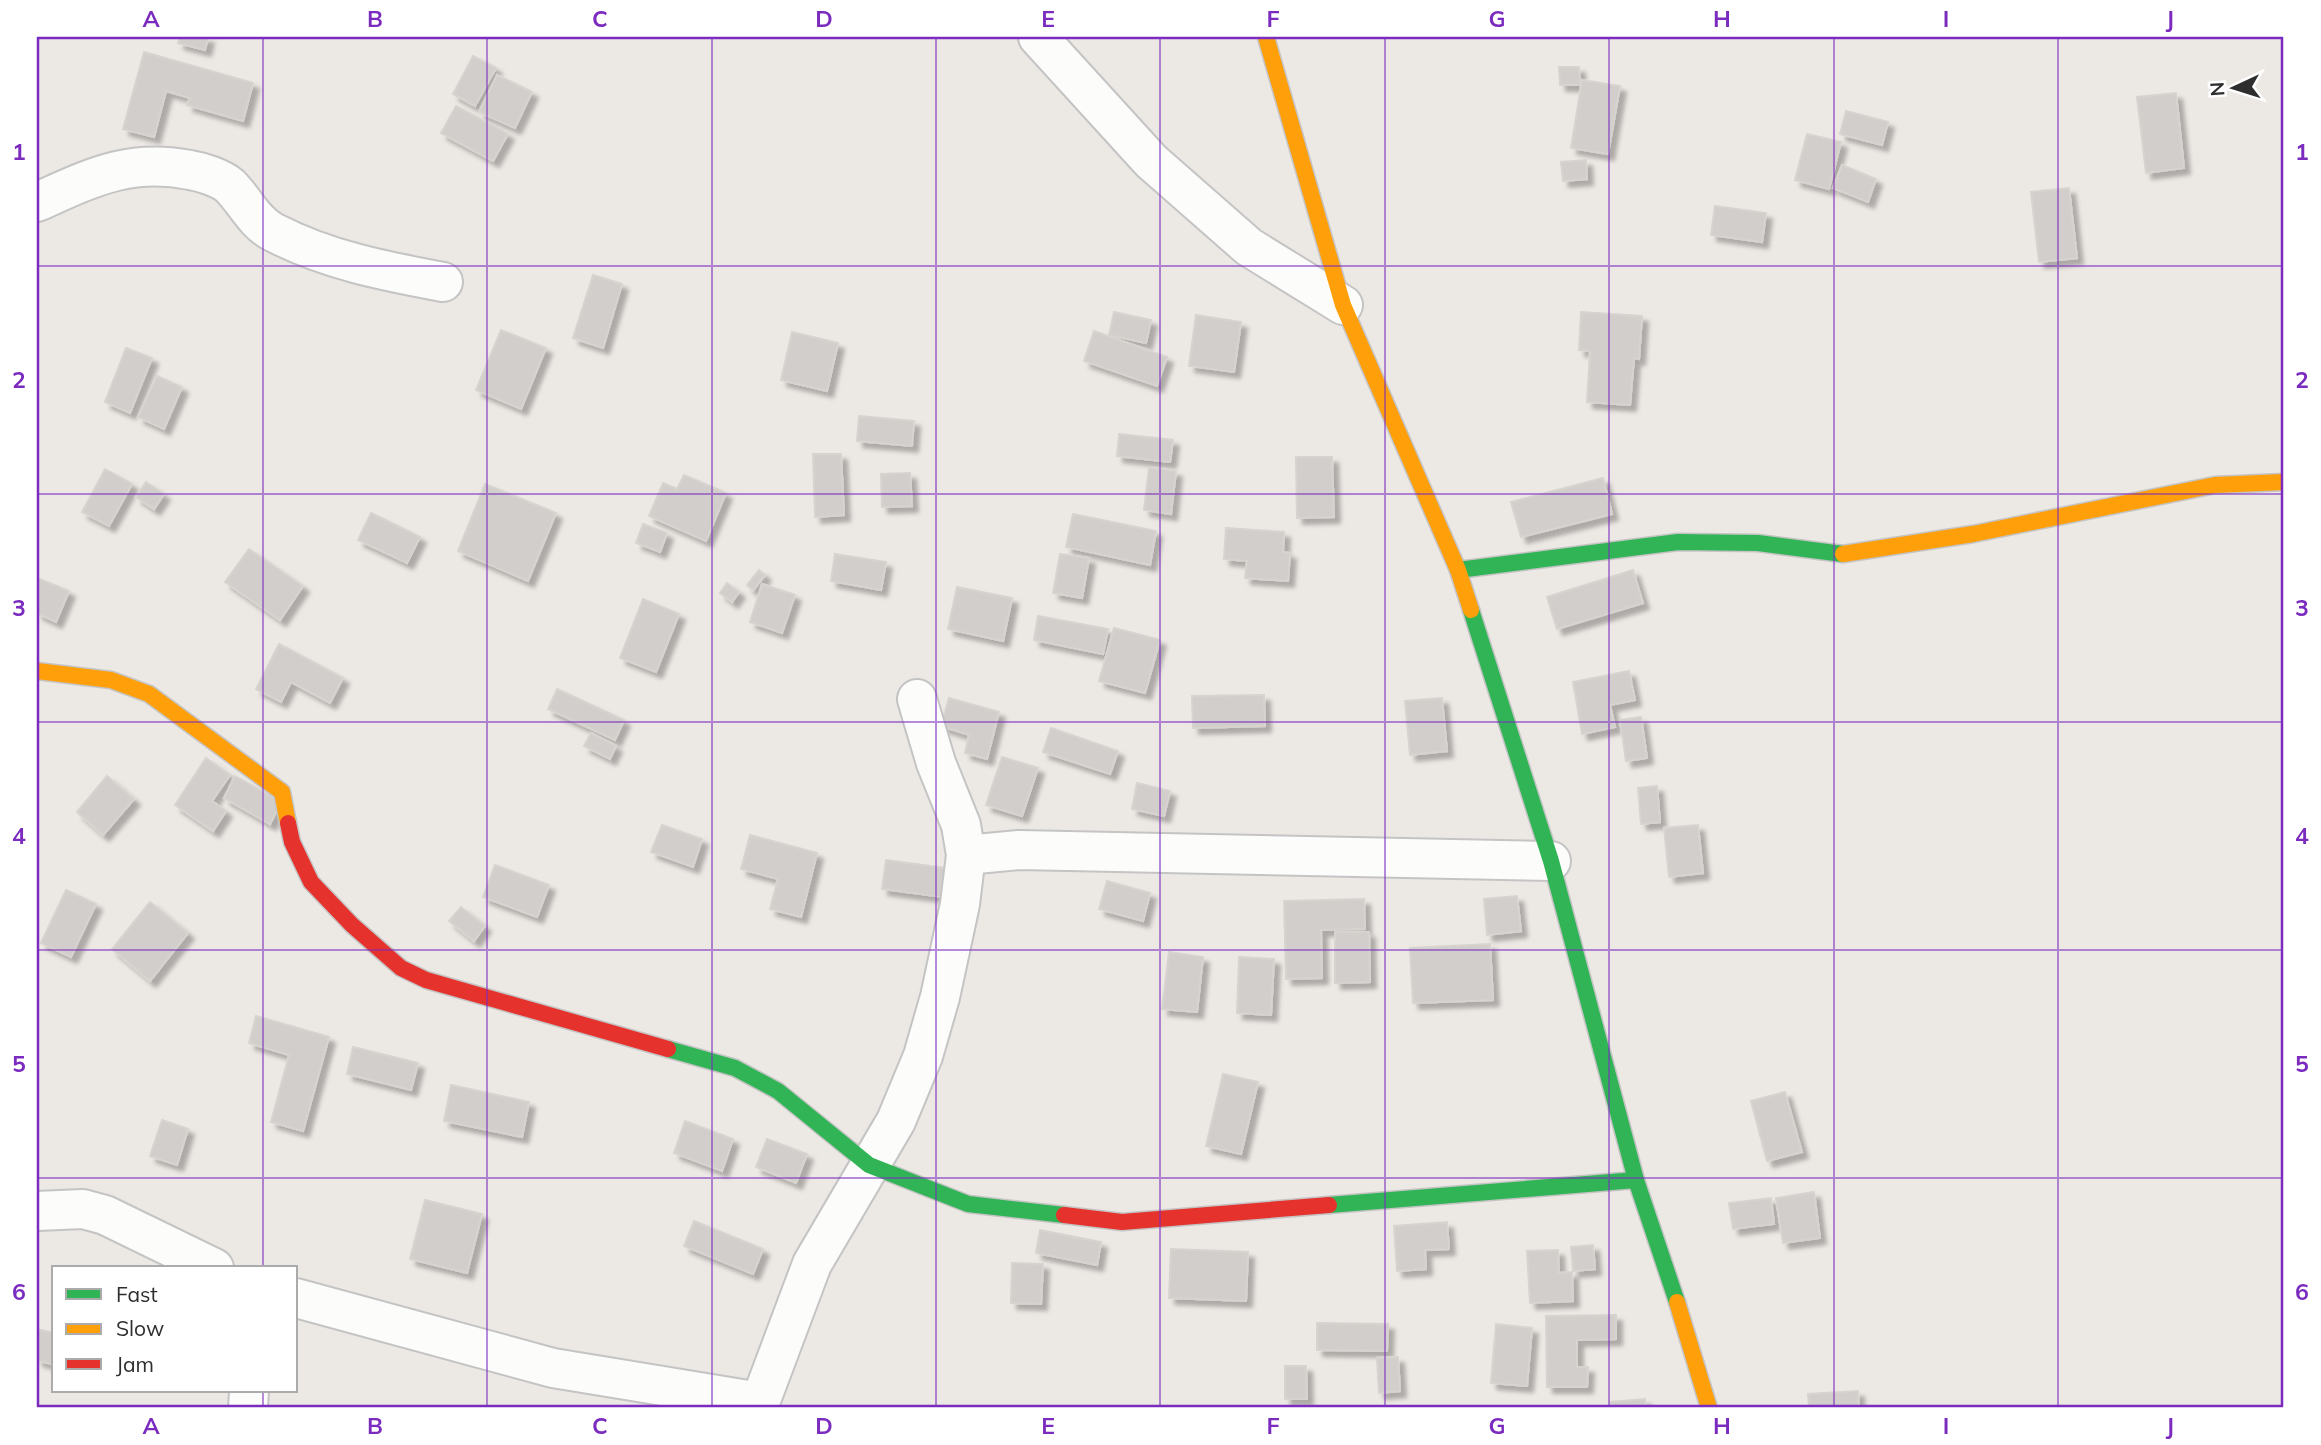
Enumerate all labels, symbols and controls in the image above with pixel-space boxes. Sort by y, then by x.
text: A [142,4,160,33]
text: B [367,4,383,33]
text: C [592,4,608,33]
text: D [815,4,833,33]
text: E [1041,4,1055,33]
text: F [1266,4,1280,33]
text: G [1488,4,1506,33]
text: H [1713,4,1731,33]
text: I [1943,4,1949,33]
text: J [2166,4,2174,33]
north arrow [2198,52,2268,122]
text: N [2205,81,2230,97]
text: 1 [12,137,26,166]
text: 1 [2295,137,2309,166]
text: 2 [12,365,26,394]
text: 2 [2295,365,2309,394]
text: 3 [12,593,26,622]
text: 3 [2295,593,2309,622]
text: 4 [12,821,26,850]
text: 4 [2295,821,2309,850]
text: 5 [12,1049,26,1078]
text: 5 [2295,1049,2309,1078]
legend [52,1266,298,1392]
text: 6 [12,1277,26,1306]
text: 6 [2295,1277,2309,1306]
text: Fast [116,1281,158,1307]
text: Slow [116,1315,164,1341]
text: Jam [116,1351,154,1377]
text: A [142,1411,160,1440]
text: B [367,1411,383,1440]
text: C [592,1411,608,1440]
text: D [815,1411,833,1440]
text: E [1041,1411,1055,1440]
text: F [1266,1411,1280,1440]
text: G [1488,1411,1506,1440]
text: H [1713,1411,1731,1440]
text: I [1943,1411,1949,1440]
text: J [2166,1411,2174,1440]

